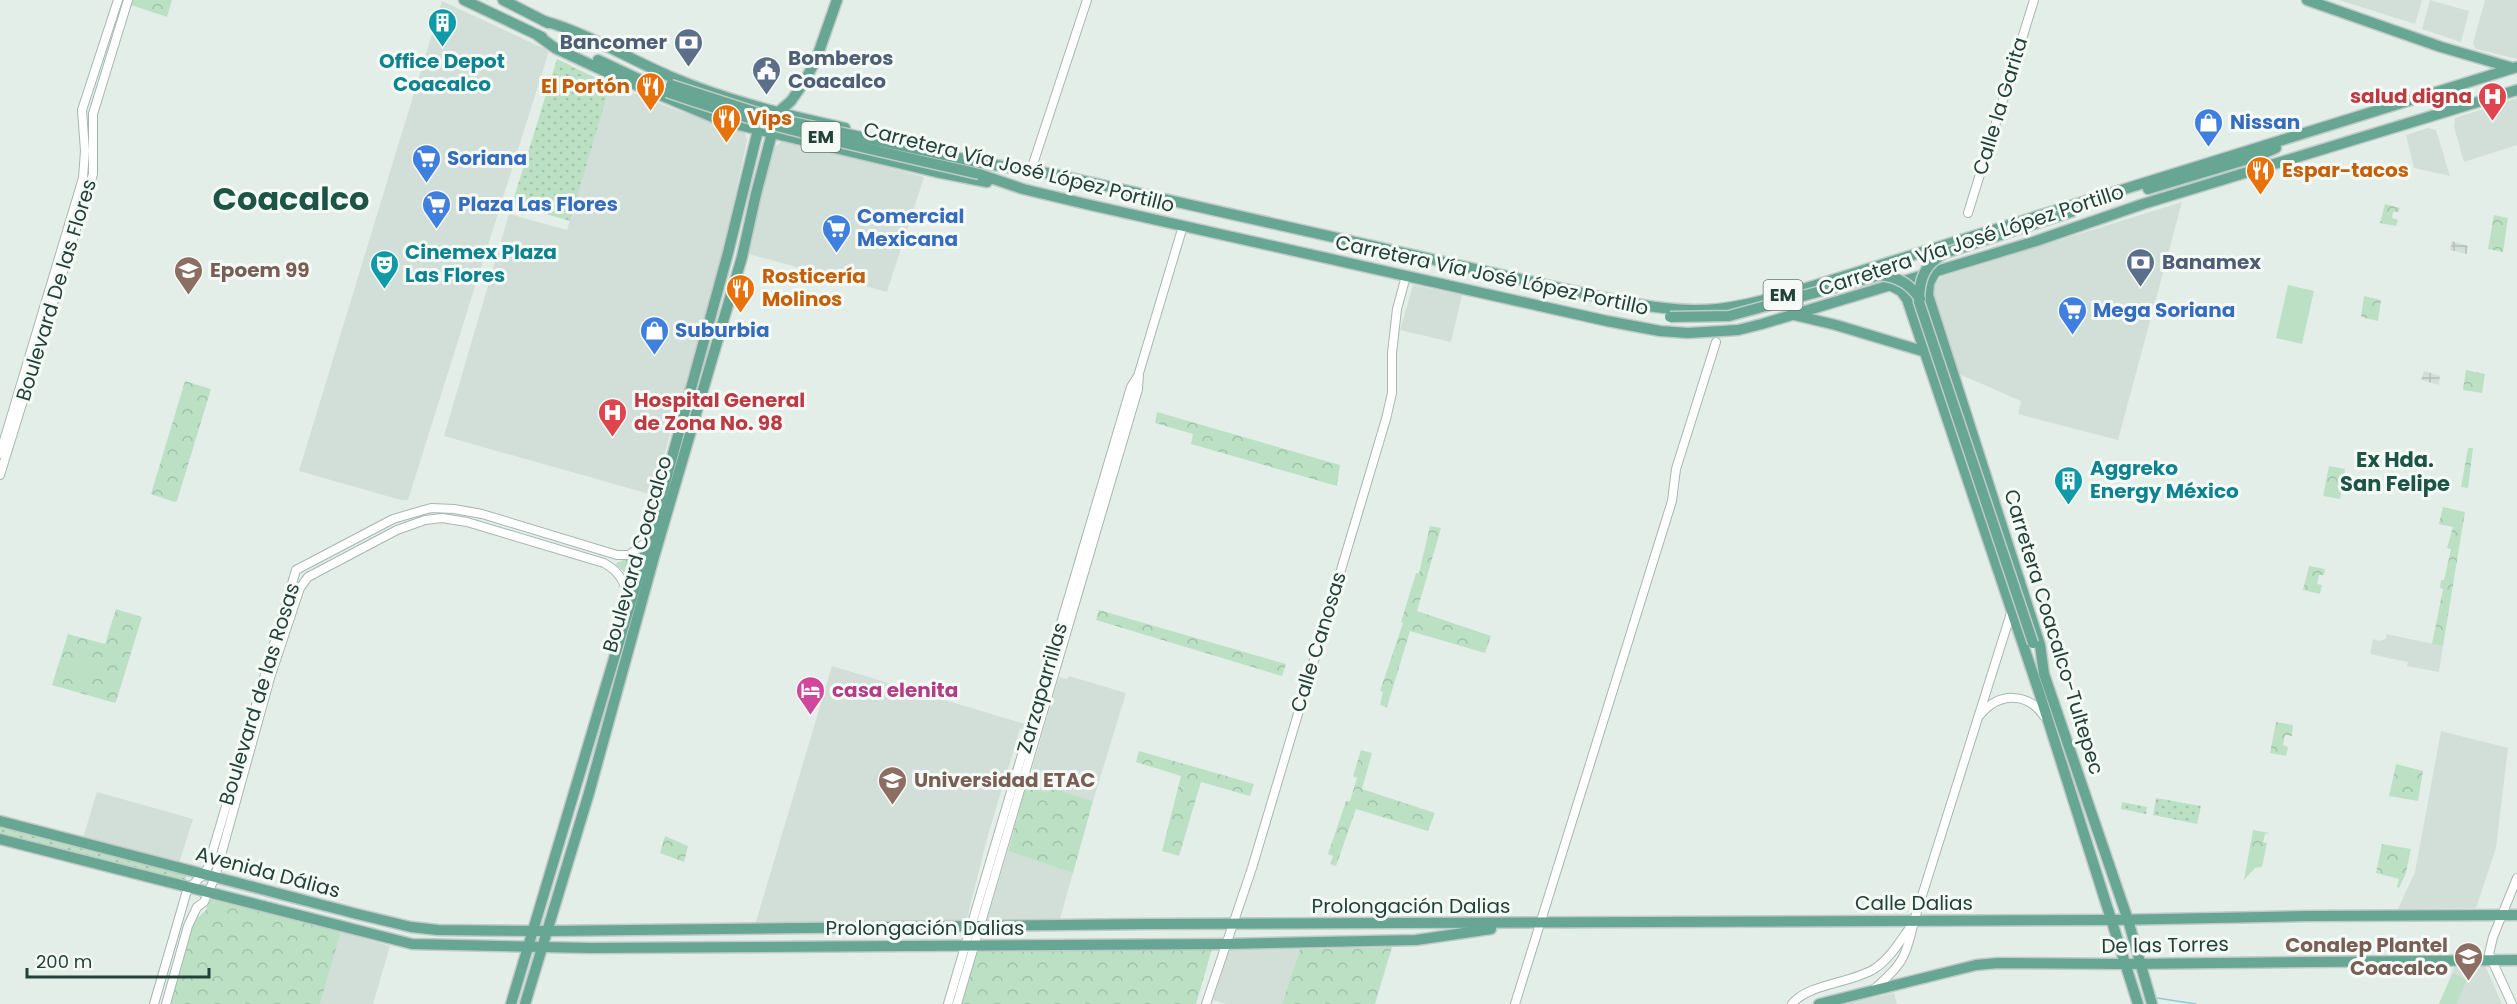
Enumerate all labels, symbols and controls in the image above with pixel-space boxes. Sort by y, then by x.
building icon: Office Depot Coacalco [426,7,458,49]
bank icon: Bancomer [672,26,704,68]
place label: Bancomer [560,28,667,56]
street label: Calle la Garita [1966,34,2034,178]
place label: Bomberos Coacalco [788,44,893,95]
place label: Office Depot Coacalco [379,47,505,98]
public building icon: Bomberos Coacalco [751,54,783,96]
restaurant icon: El Portón [635,70,667,112]
place label: El Portón [541,72,630,100]
hospital icon: salud digna [2477,80,2509,122]
place label: salud digna [2350,82,2472,110]
restaurant icon: Vips [710,102,742,144]
place label: Vips [747,104,792,132]
shop icon: Nissan [2193,106,2225,148]
place label: Nissan [2230,108,2300,136]
street label: Carretera Vía José López Portillo [861,115,1177,219]
road number: EM [802,122,840,152]
supermarket icon: Soriana [410,142,442,184]
place label: Soriana [447,144,527,172]
restaurant icon: Espar-tacos [2245,154,2277,196]
place label: Espar-tacos [2282,156,2409,184]
street label: Boulevard De las Flores [9,176,103,404]
district label: Coacalco [213,176,369,221]
street label: Carretera Vía José López Portillo [1815,177,2127,303]
supermarket icon: Plaza Las Flores [421,188,453,230]
place label: Plaza Las Flores [458,190,618,218]
place label: Comercial Mexicana [857,202,965,253]
supermarket icon: Comercial Mexicana [820,212,852,254]
street label: Carretera Vía José López Portillo [1333,228,1651,322]
place label: Cinemex Plaza Las Flores [405,238,557,289]
bank icon: Banamex [2125,246,2157,288]
theatre icon: Cinemex Plaza Las Flores [368,248,400,290]
place label: Banamex [2162,248,2261,276]
school or university icon: Epoem 99 [173,254,205,296]
place label: Epoem 99 [210,256,309,284]
place label: Rosticería Molinos [762,262,866,313]
restaurant icon: Rosticería Molinos [725,272,757,314]
road number: EM [1764,280,1802,310]
supermarket icon: Mega Soriana [2056,294,2088,336]
place label: Mega Soriana [2093,296,2235,324]
shop icon: Suburbia [638,314,670,356]
place label: Suburbia [675,316,769,344]
place label: Hospital General de Zona No. 98 [634,386,805,437]
hospital icon: Hospital General de Zona No. 98 [597,396,629,438]
district label: Ex Hda. San Felipe [2340,445,2450,498]
street label: Boulevard Coacalco [595,452,679,656]
place label: Aggreko Energy México [2090,454,2239,505]
building icon: Aggreko Energy México [2053,464,2085,506]
street label: Carretera Coacalco-Tultepec [1997,486,2111,778]
street label: Calle Canosas [1283,568,1353,716]
street label: Boulevard de las Rosas [212,579,306,809]
street label: Zarzaparrillas [1010,619,1074,757]
hotel icon: casa elenita [795,674,827,716]
place label: casa elenita [832,676,958,704]
school or university icon: Universidad ETAC [877,764,909,806]
place label: Universidad ETAC [914,766,1096,794]
street label: Avenida Dálias [193,839,343,905]
street label: Calle Dalias [1855,889,1973,917]
street label: Prolongación Dalias [1312,892,1510,920]
street label: Prolongación Dalias [826,914,1024,942]
street label: De las Torres [2101,930,2229,960]
place label: Conalep Plantel Coacalco [2285,931,2448,982]
school or university icon: Conalep Plantel Coacalco [2453,940,2485,982]
scale bar [27,941,208,979]
text: 200 m [36,949,92,974]

